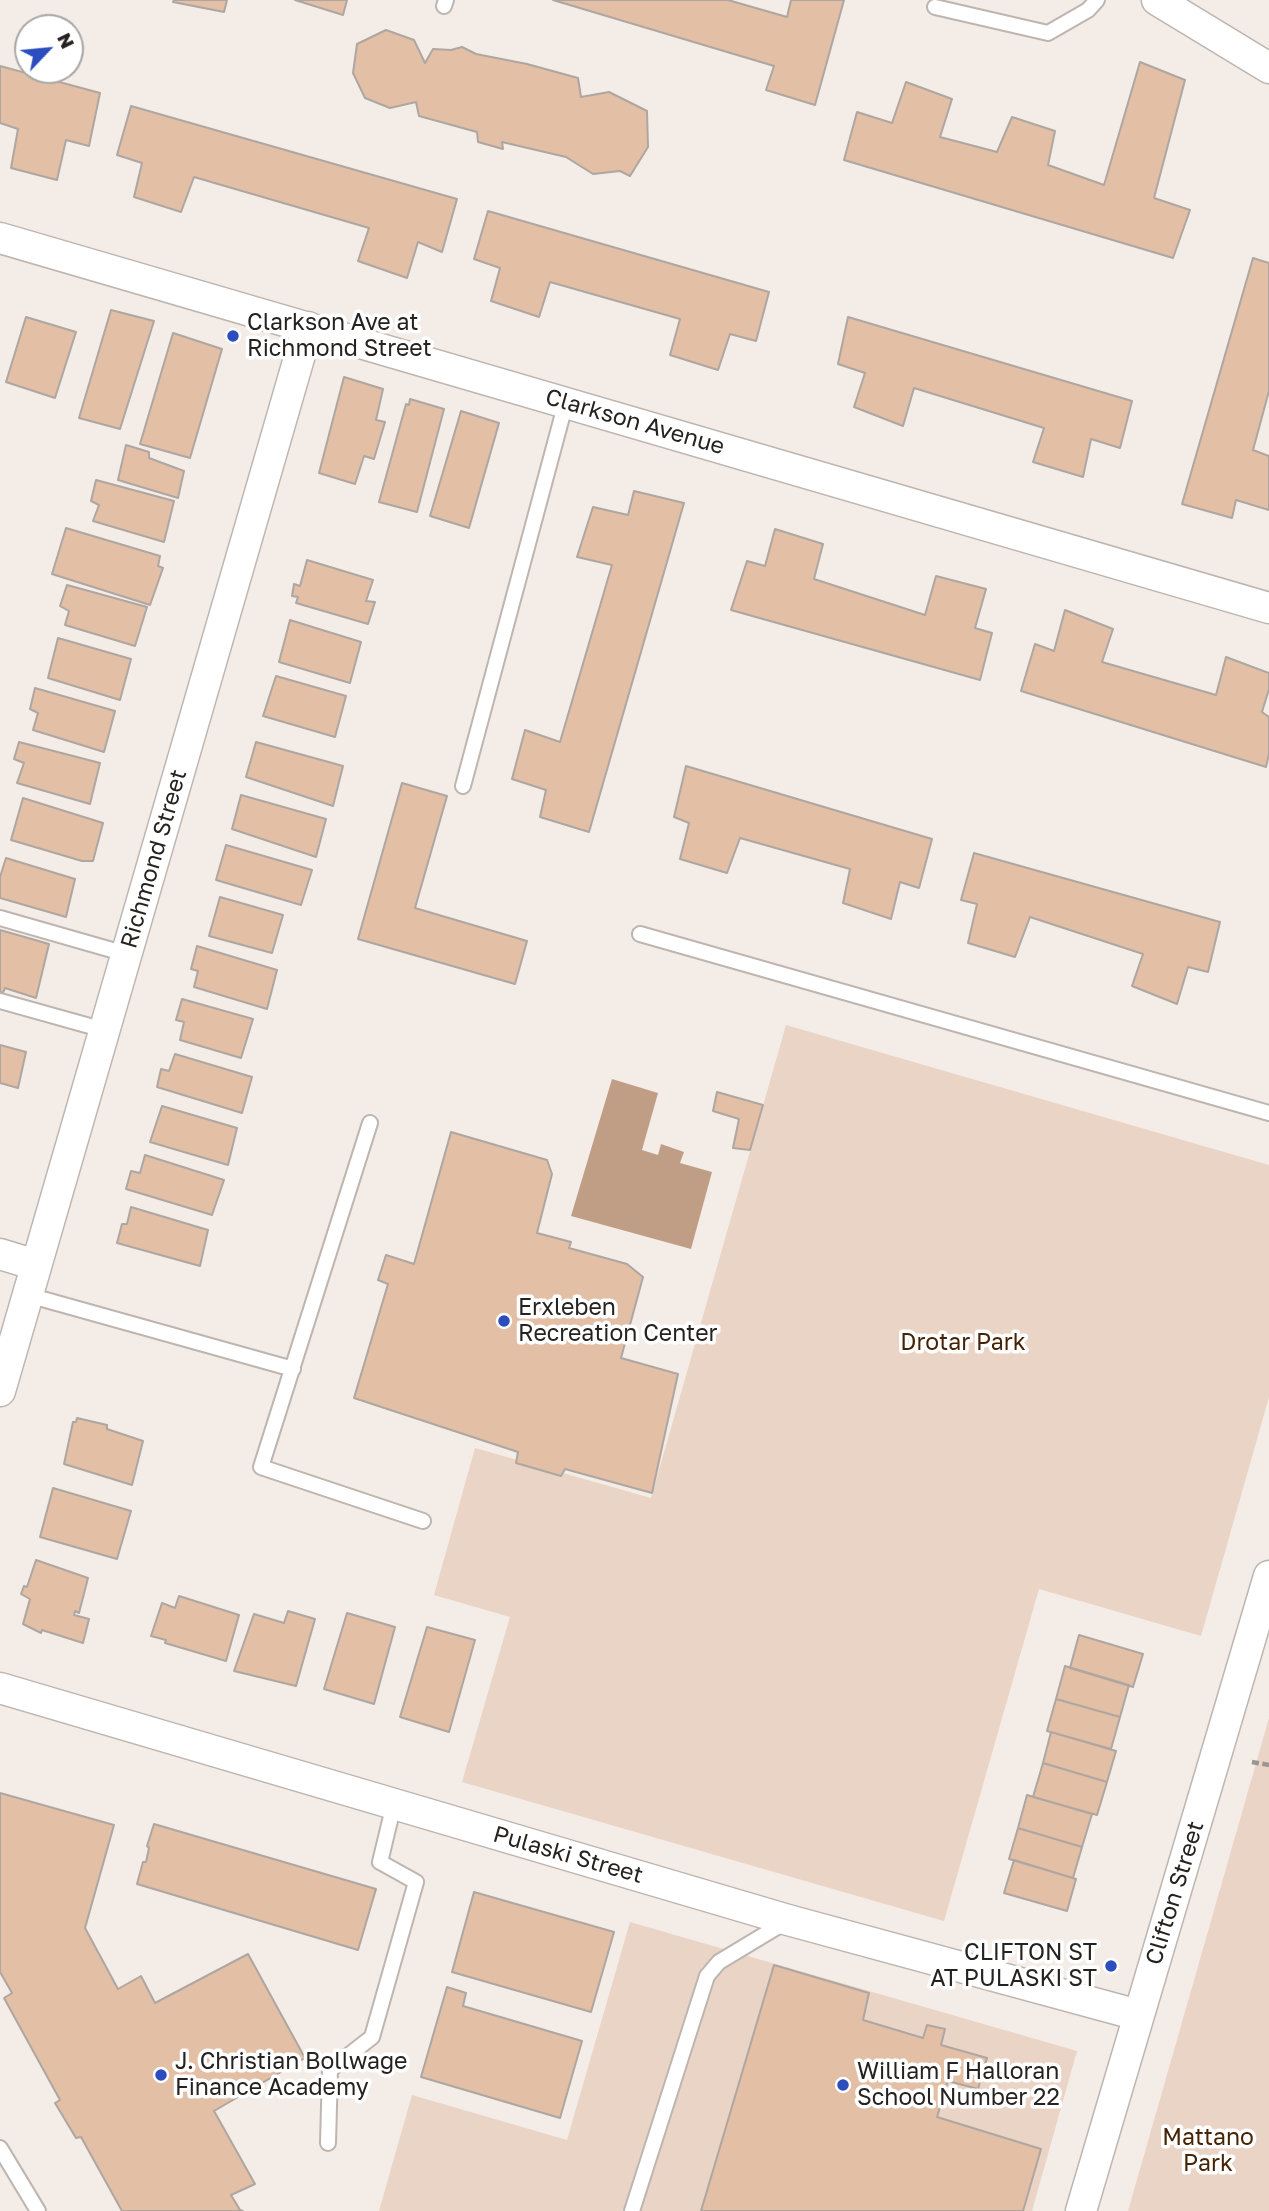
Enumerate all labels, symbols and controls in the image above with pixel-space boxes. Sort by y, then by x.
north arrow [14,14,84,84]
text: N [53,29,80,52]
place label: Clarkson Ave at Richmond Street [247,309,432,363]
marker: Clarkson Ave at Richmond Street [225,328,241,344]
street label: Clarkson Avenue [542,383,728,461]
street label: Richmond Street [115,766,193,952]
place label: Erxleben Recreation Center [518,1294,718,1348]
marker: Erxleben Recreation Center [496,1313,512,1329]
park label: Drotar Park [900,1329,1026,1357]
street label: Clifton Street [1140,1818,1210,1968]
street label: Pulaski Street [490,1820,646,1890]
place label: CLIFTON ST AT PULASKI ST [930,1939,1097,1993]
marker: CLIFTON ST AT PULASKI ST [1103,1958,1119,1974]
place label: J. Christian Bollwage Finance Academy [175,2048,407,2102]
place label: William F Halloran School Number 22 [857,2058,1060,2112]
marker: J. Christian Bollwage Finance Academy [153,2067,169,2083]
marker: William F Halloran School Number 22 [835,2077,851,2093]
park label: Mattano Park [1162,2124,1254,2178]

